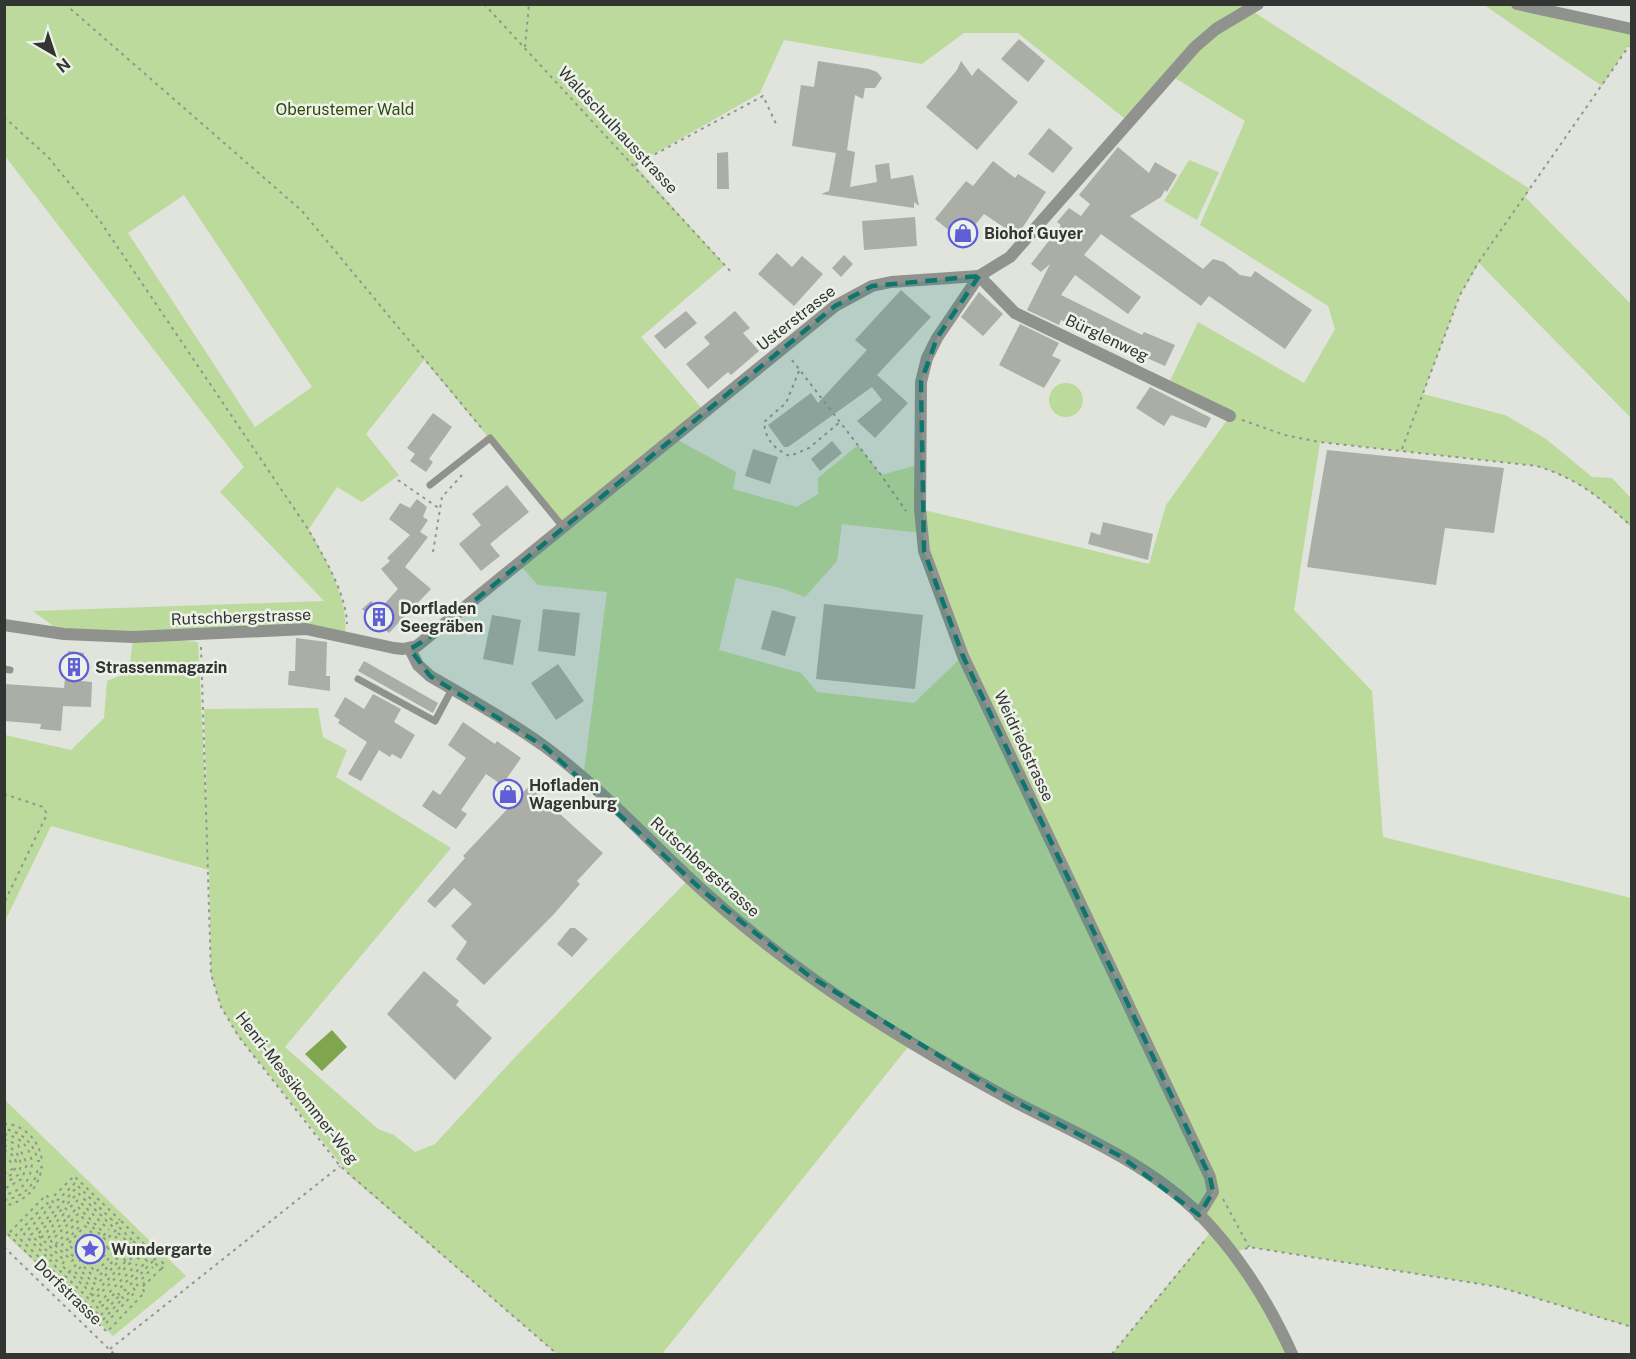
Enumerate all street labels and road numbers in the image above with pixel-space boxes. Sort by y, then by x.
street label: Waldschulhausstrasse [554,62,682,198]
street label: Usterstrasse [753,281,839,355]
street label: Bürglenweg [1062,310,1152,366]
street label: Rutschbergstrasse [170,605,312,629]
street label: Weidriedstrasse [990,688,1058,804]
street label: Rutschbergstrasse [646,813,764,921]
street label: Henri-Messikommer-Weg [232,1008,362,1168]
street label: Dorfstrasse [30,1255,106,1329]

